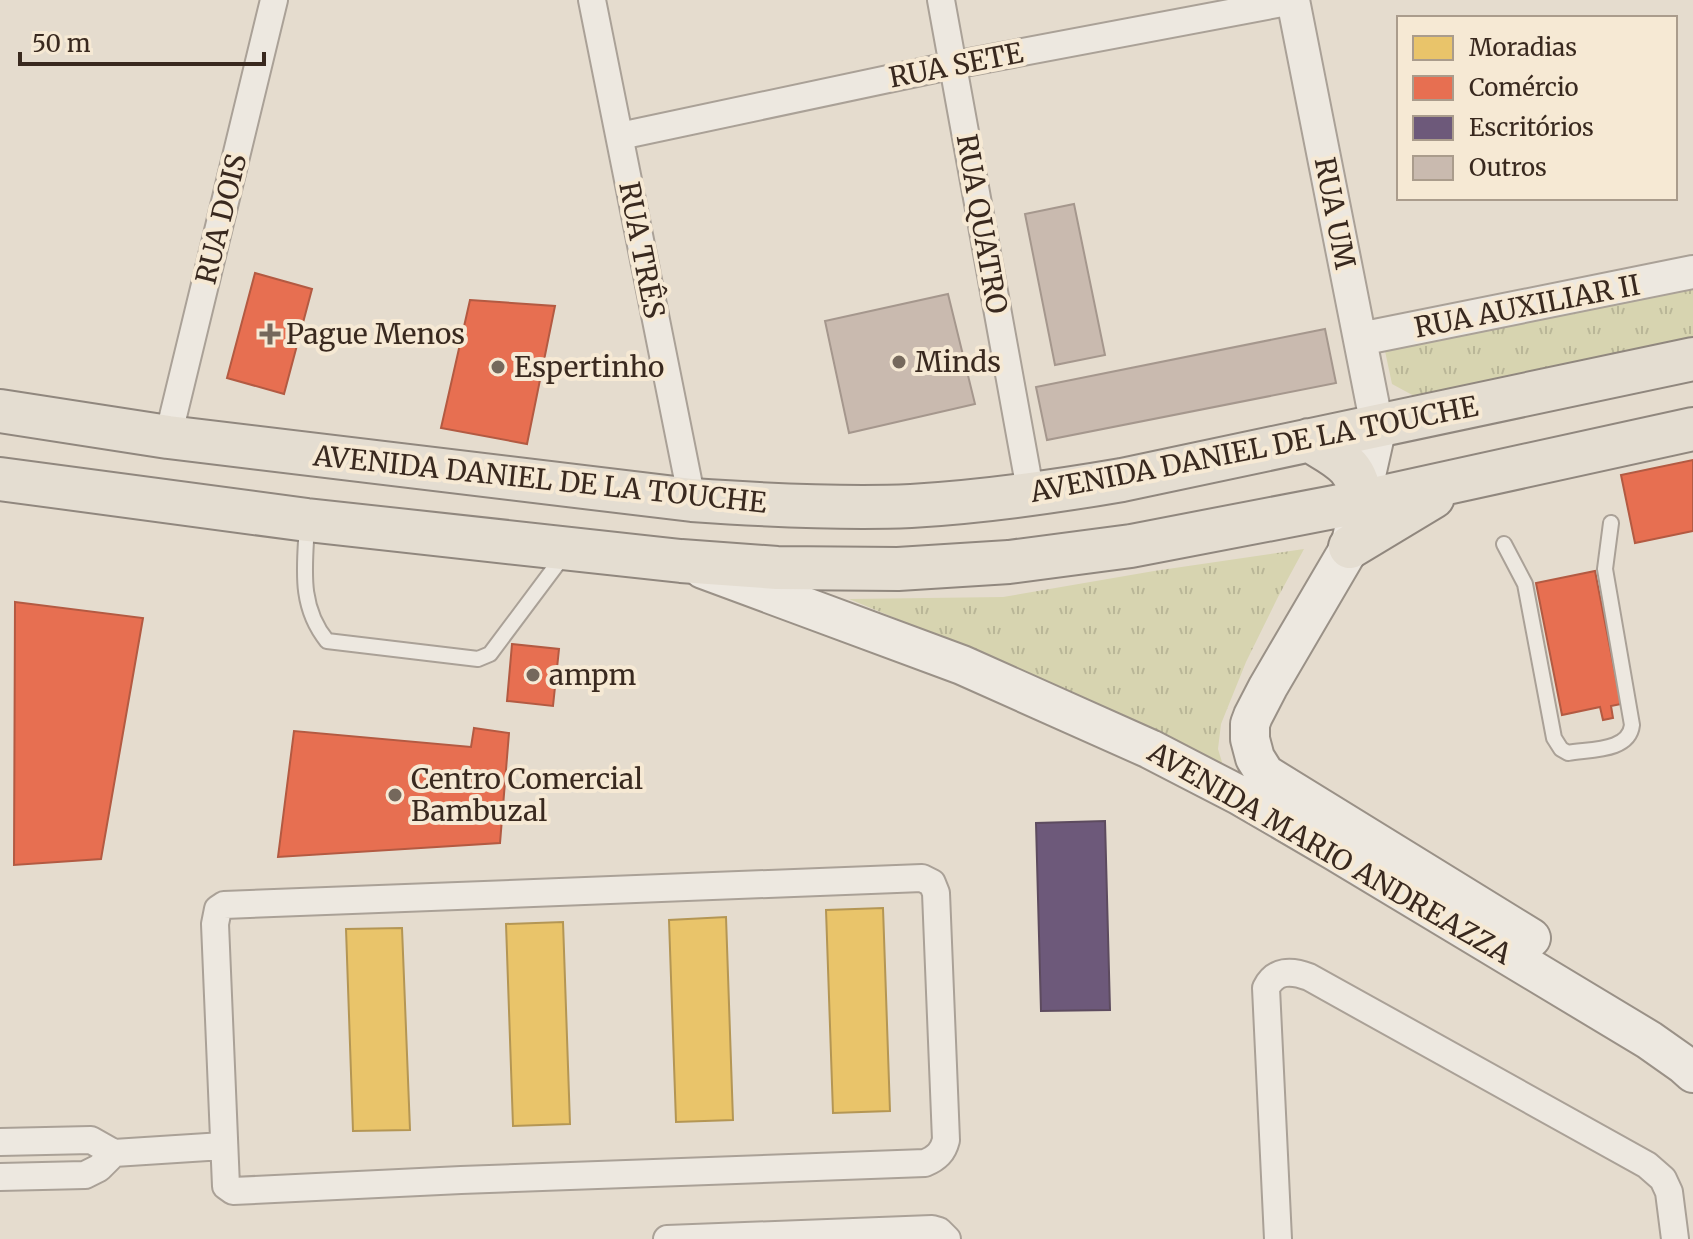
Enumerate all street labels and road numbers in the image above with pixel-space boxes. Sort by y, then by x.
street label: RUA SETE [886,34,1026,96]
street label: RUA QUATRO [949,131,1015,317]
street label: RUA DOIS [187,150,255,288]
street label: RUA UM [1307,154,1364,272]
street label: RUA TRÊS [611,179,673,321]
street label: RUA AUXILIAR II [1411,266,1643,346]
street label: AVENIDA DANIEL DE LA TOUCHE [1026,388,1481,510]
street label: AVENIDA DANIEL DE LA TOUCHE [311,437,769,521]
street label: AVENIDA MARIO ANDREAZZA [1141,733,1518,972]

